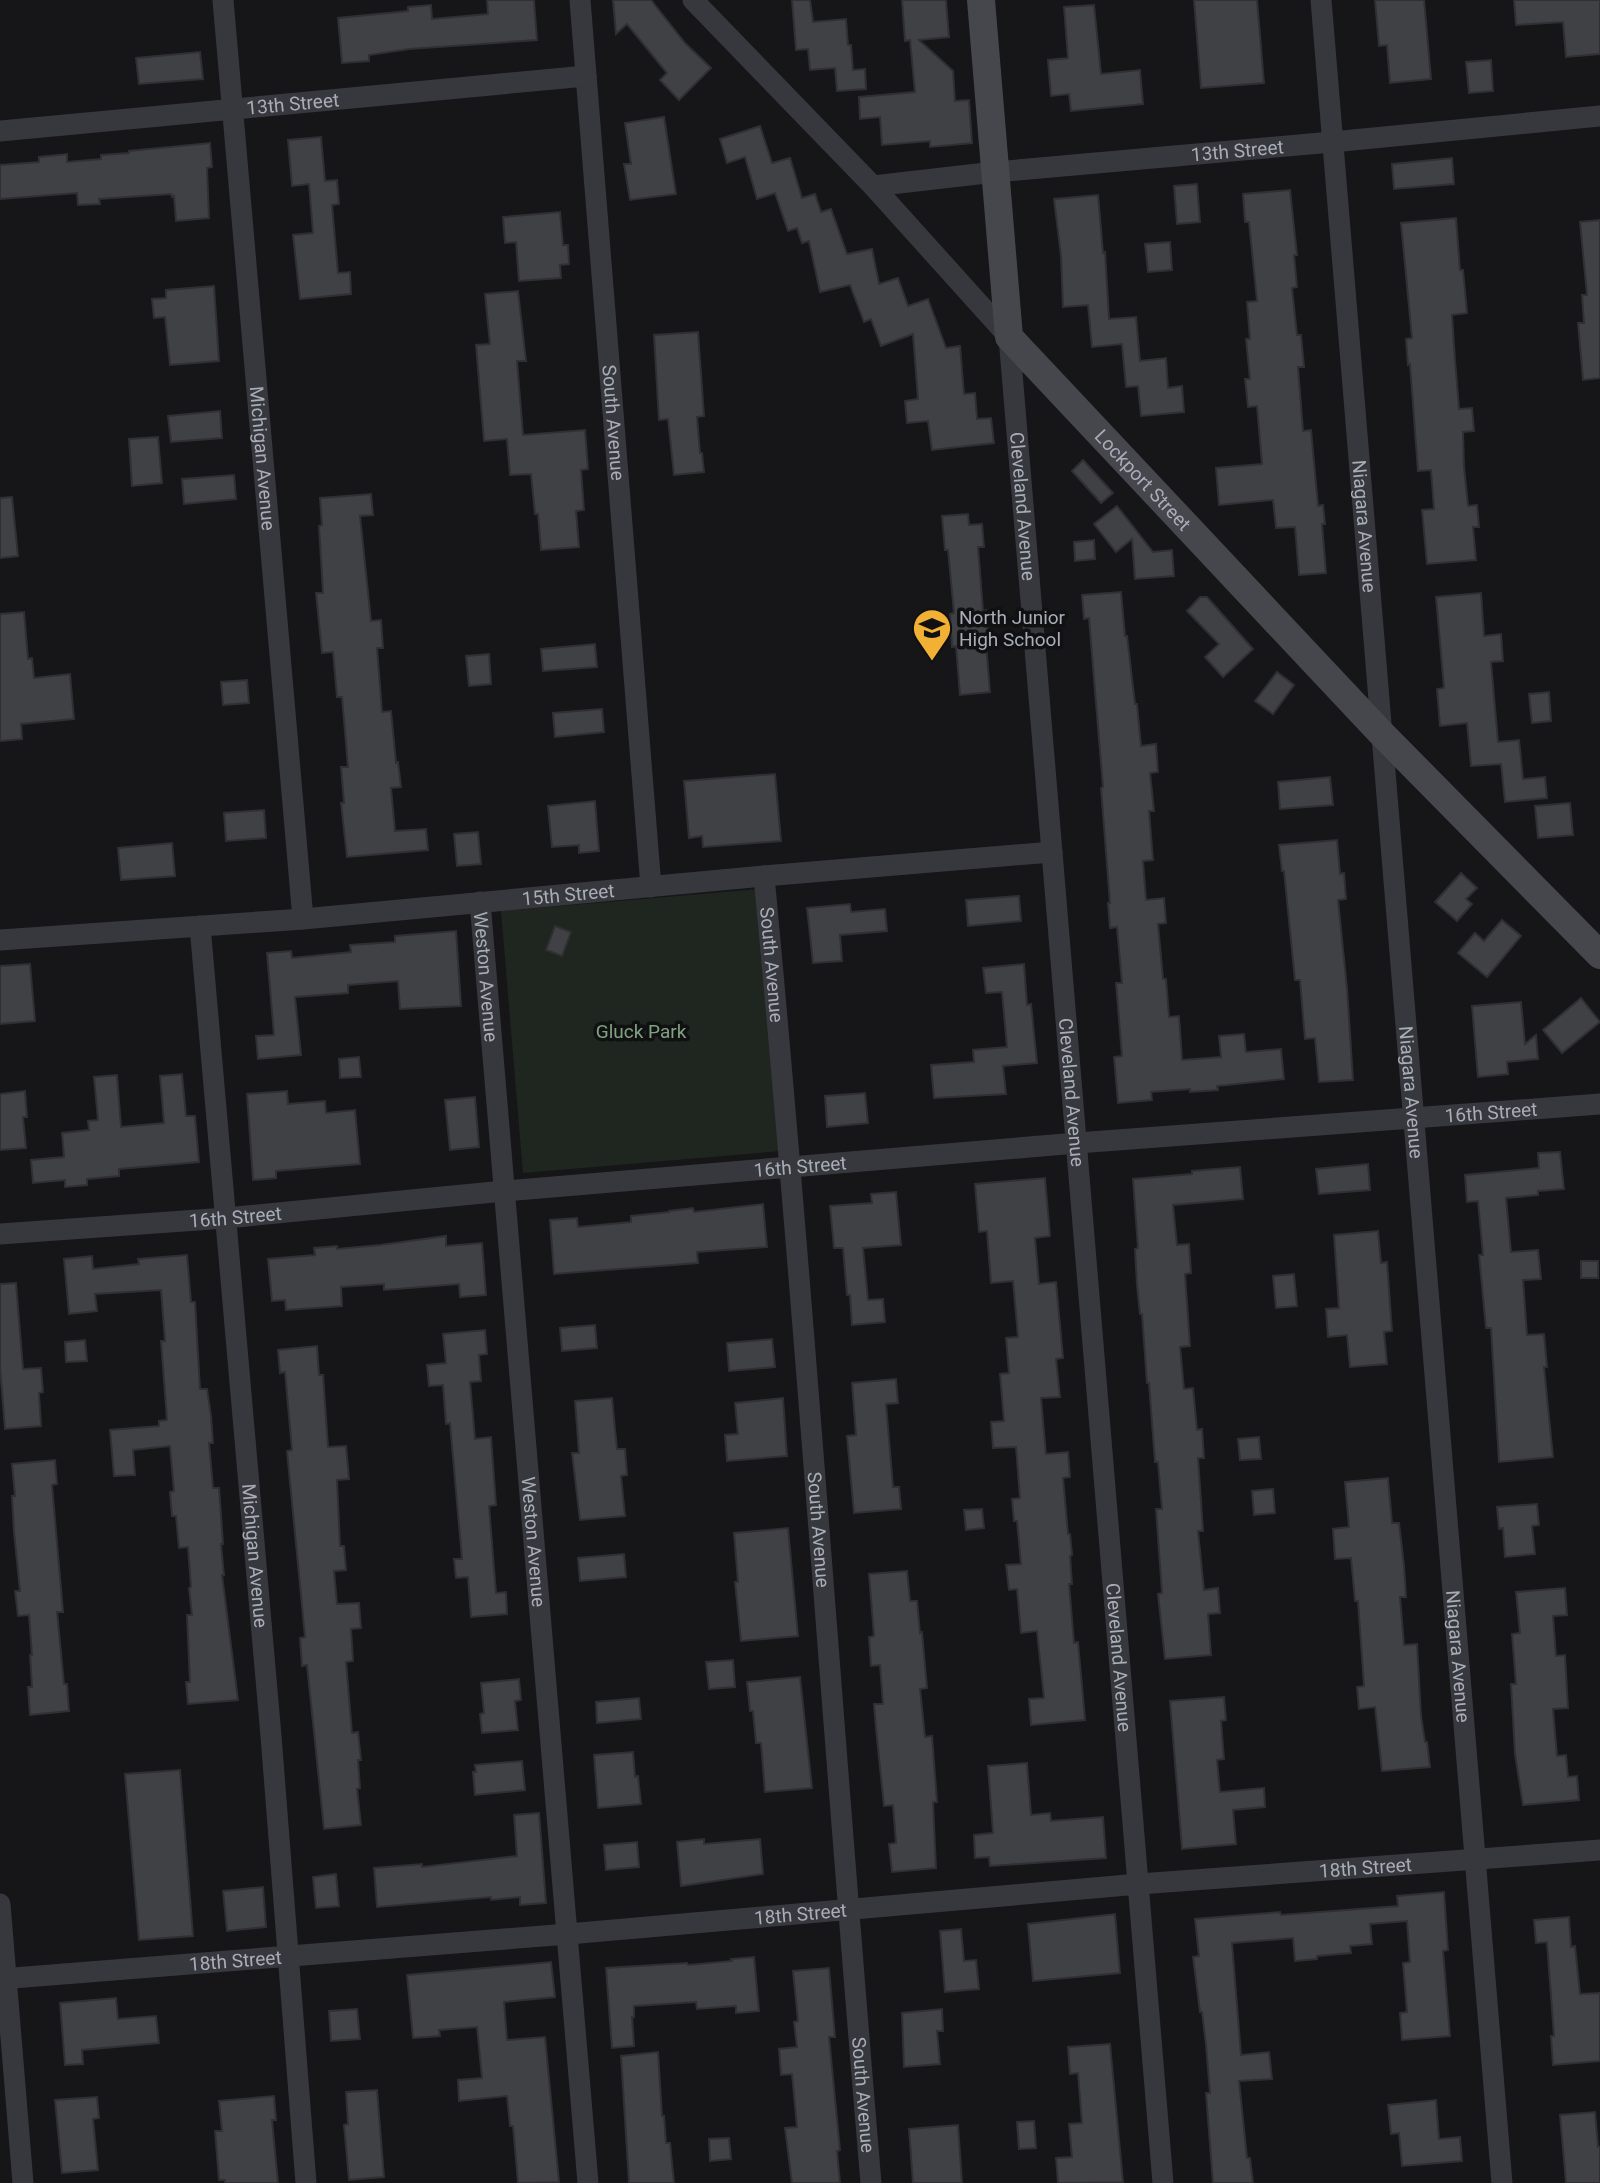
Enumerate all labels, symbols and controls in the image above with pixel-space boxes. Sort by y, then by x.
street label: 13th Street [245,88,340,119]
street label: 13th Street [1190,135,1285,166]
street label: South Avenue [598,364,630,481]
street label: Michigan Avenue [245,385,281,531]
street label: Lockport Street [1090,424,1196,535]
street label: Cleveland Avenue [1005,431,1041,582]
street label: Niagara Avenue [1348,459,1382,593]
place label: North Junior High School [959,606,1066,651]
school or university icon: North Junior High School [911,607,953,662]
street label: 15th Street [521,879,615,910]
street label: South Avenue [755,906,789,1024]
street label: Weston Avenue [469,911,503,1043]
street label: Cleveland Avenue [1054,1017,1090,1168]
park label: Gluck Park [596,1020,687,1043]
street label: Niagara Avenue [1395,1025,1429,1159]
street label: 16th Street [1444,1097,1538,1127]
street label: 16th Street [753,1151,847,1182]
street label: 16th Street [188,1201,283,1232]
street label: South Avenue [803,1471,835,1588]
street label: Weston Avenue [517,1476,551,1608]
street label: Michigan Avenue [237,1483,273,1629]
street label: Cleveland Avenue [1101,1582,1137,1733]
street label: Niagara Avenue [1441,1589,1475,1723]
street label: 18th Street [1318,1852,1413,1882]
street label: 18th Street [753,1898,848,1929]
street label: 18th Street [188,1945,282,1975]
street label: South Avenue [847,2036,880,2154]

